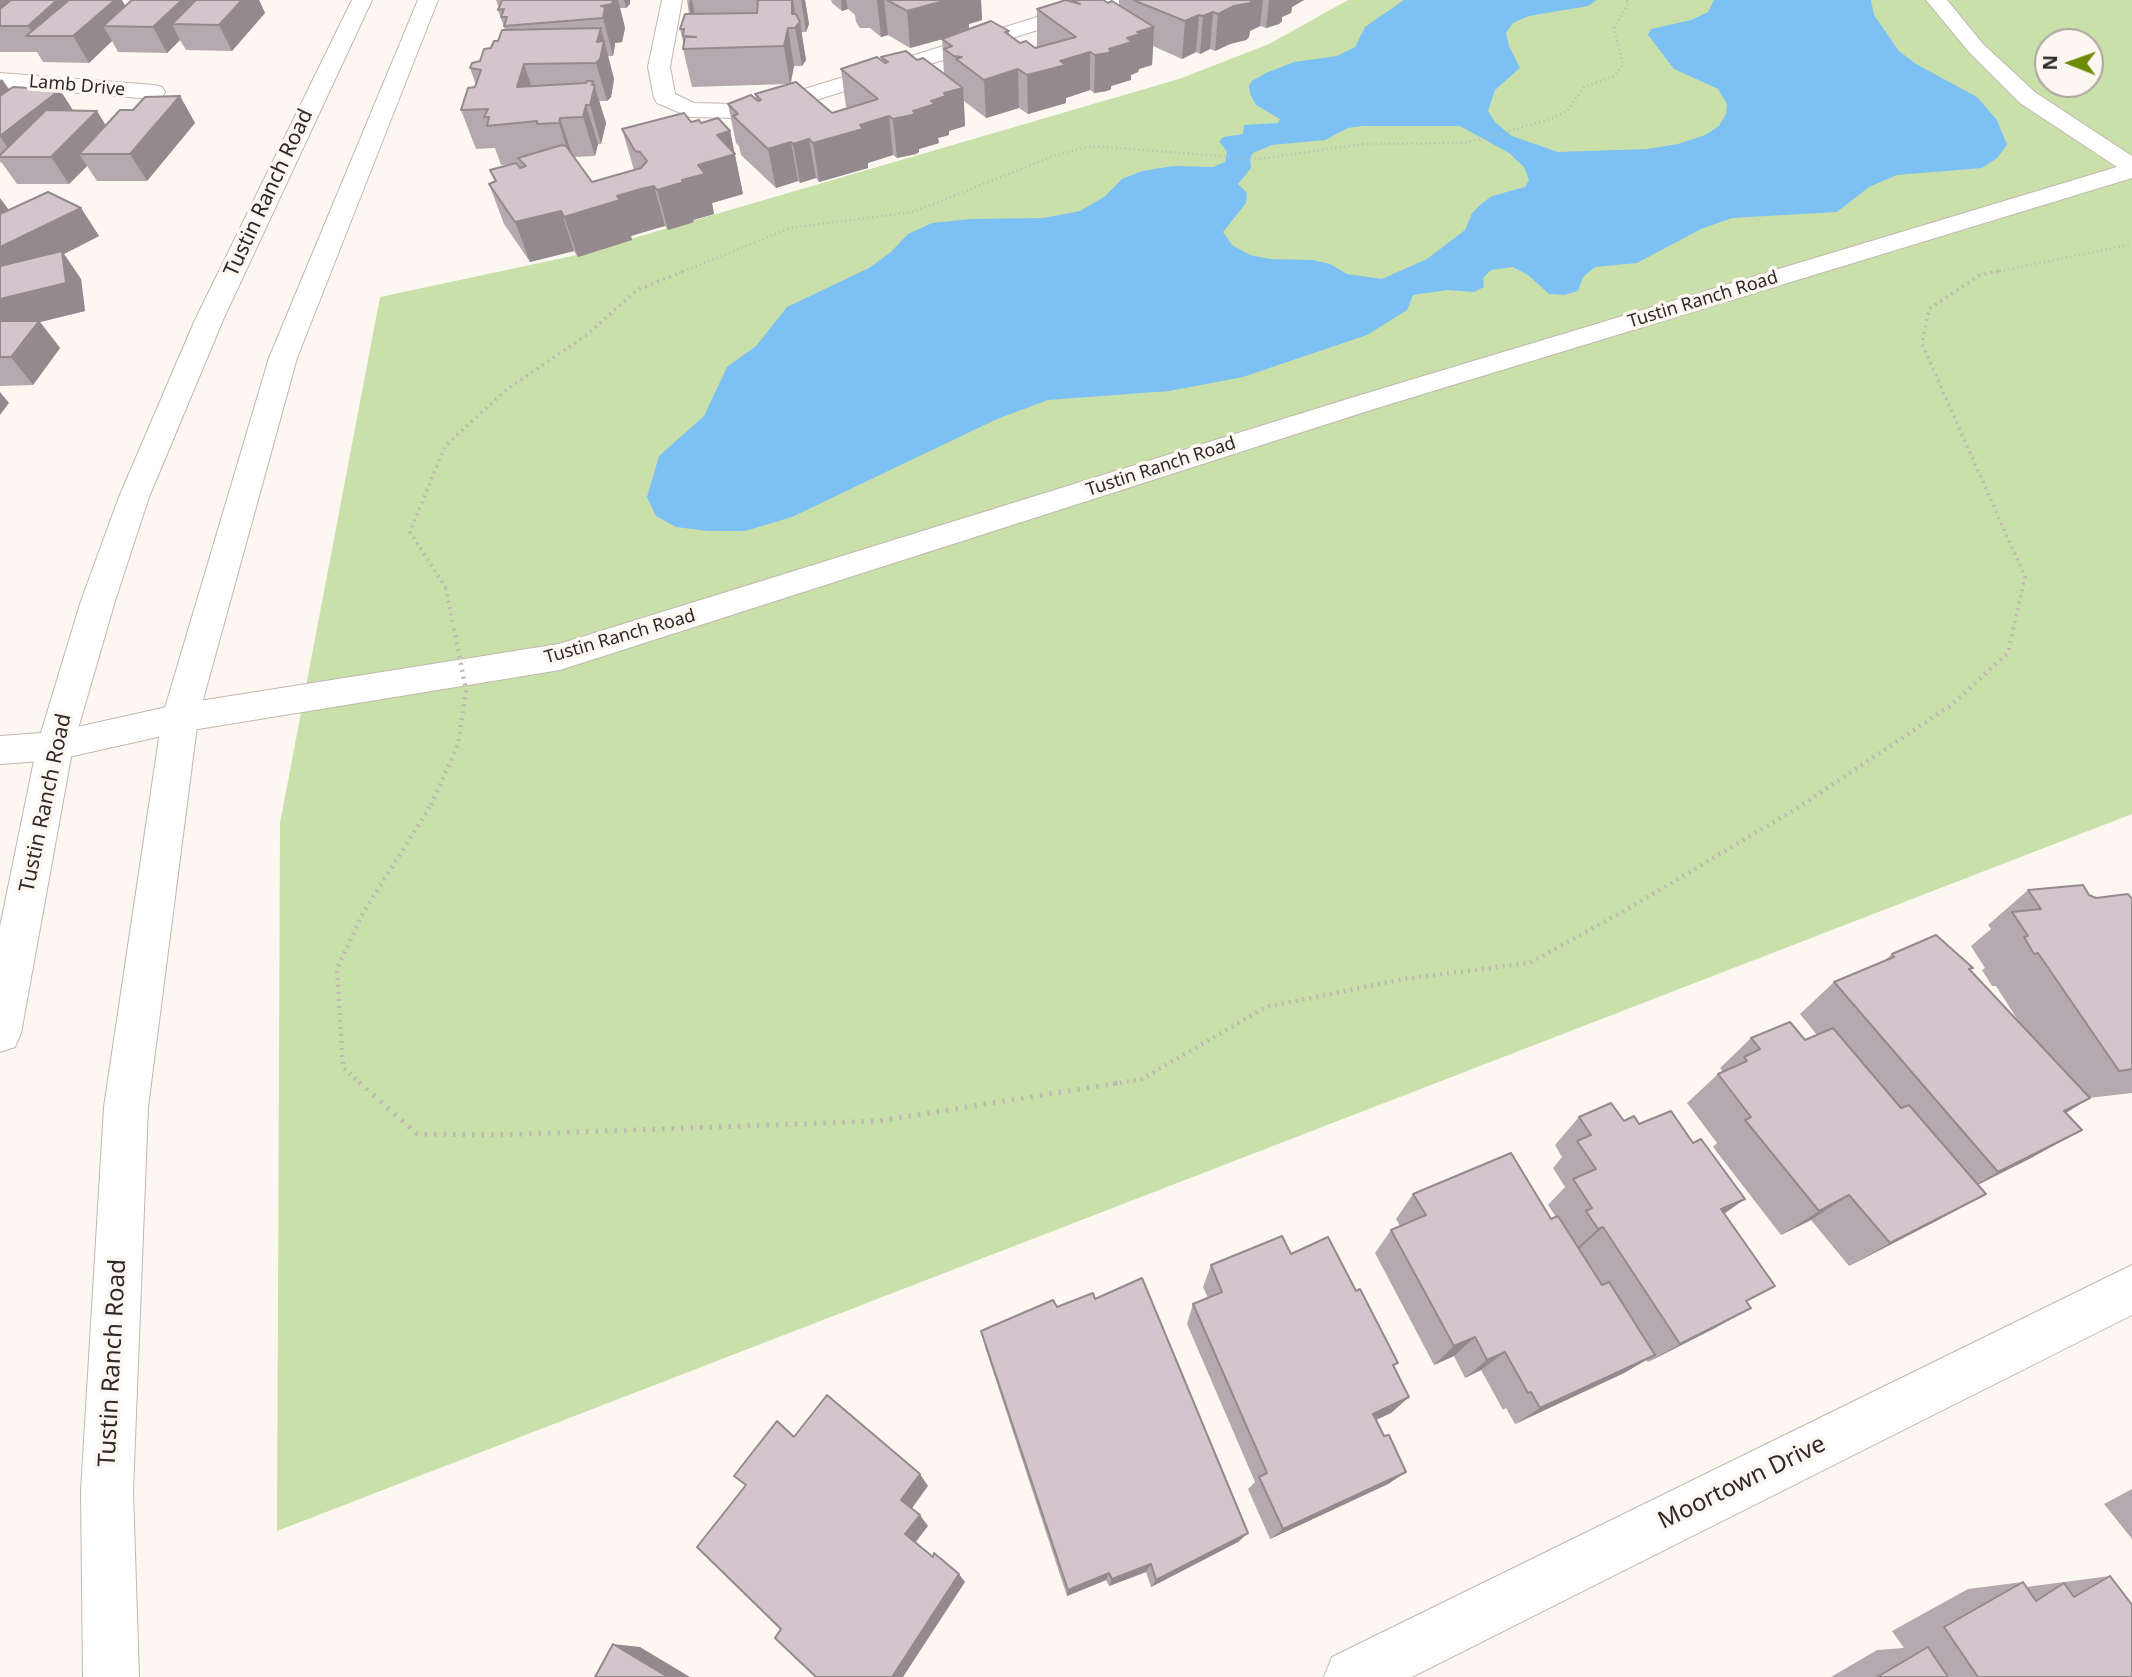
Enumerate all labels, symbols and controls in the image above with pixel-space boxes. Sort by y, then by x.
north arrow [2034,28,2104,98]
text: N [2037,55,2063,71]
street label: Lamb Drive [28,71,126,101]
street label: Tustin Ranch Road [219,105,319,281]
street label: Tustin Ranch Road [1625,267,1781,333]
street label: Tustin Ranch Road [1084,433,1238,501]
street label: Tustin Ranch Road [542,605,698,669]
street label: Tustin Ranch Road [15,711,77,895]
street label: Tustin Ranch Road [93,1258,133,1468]
street label: Moortown Drive [1654,1430,1830,1536]

